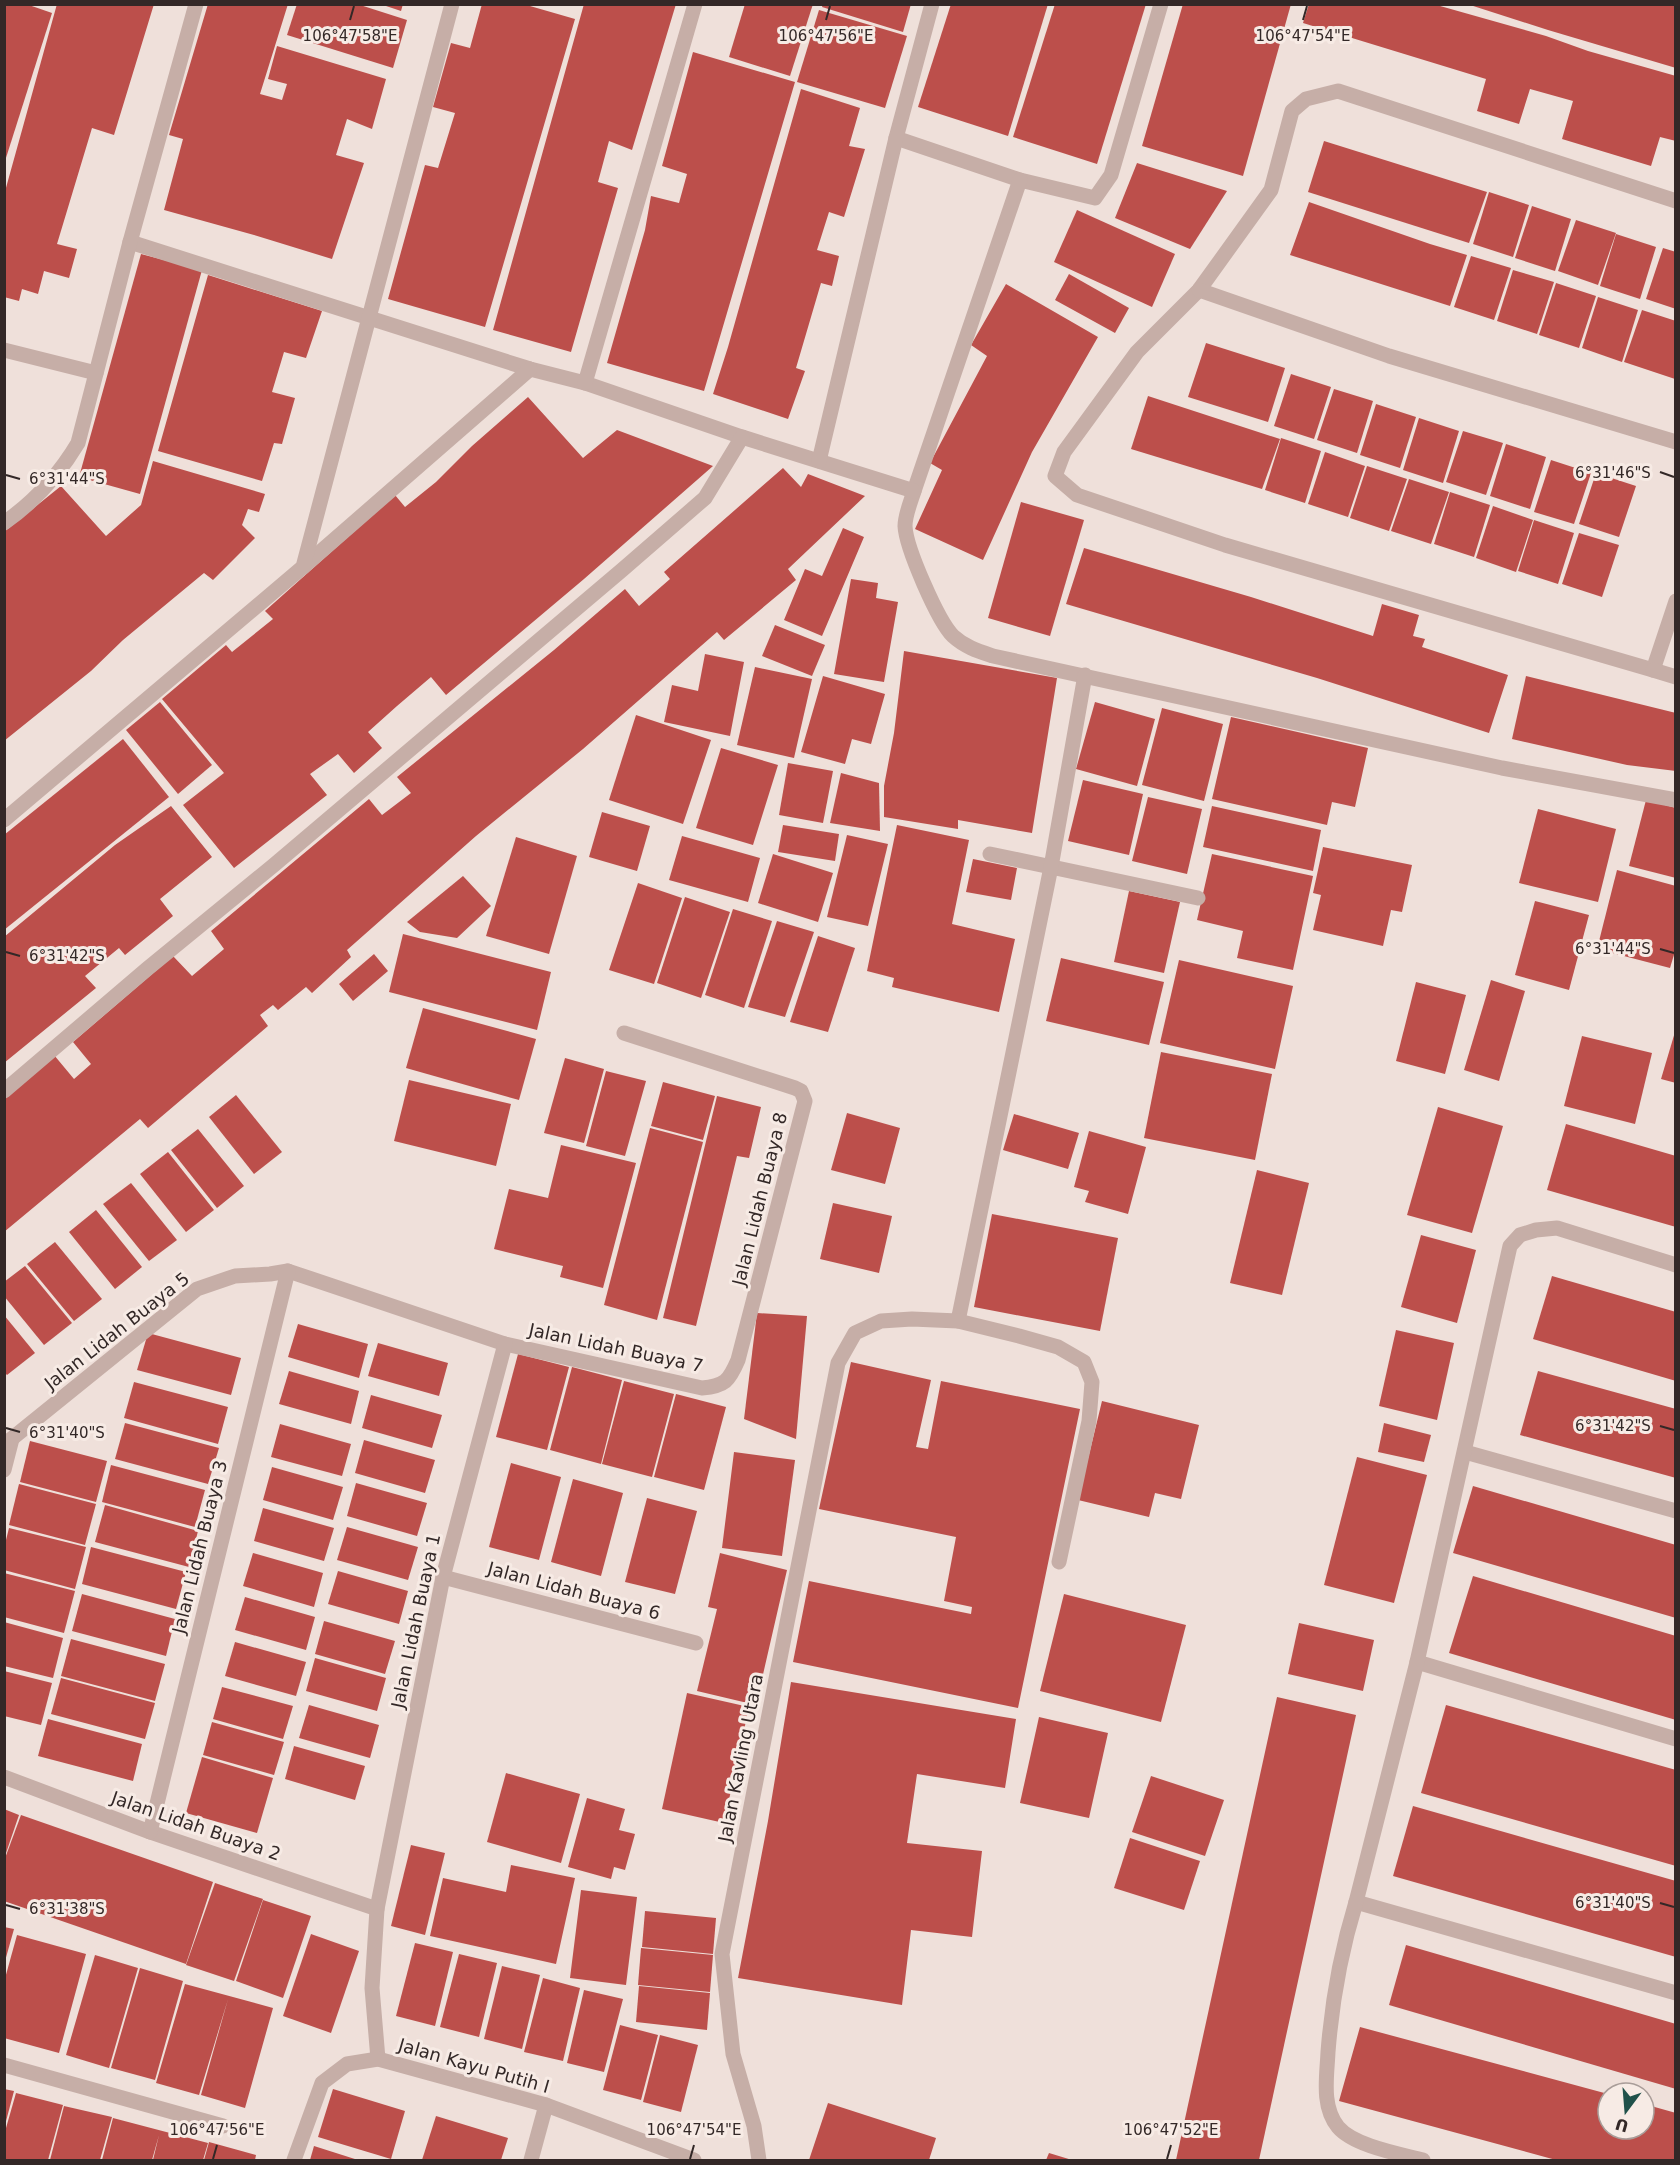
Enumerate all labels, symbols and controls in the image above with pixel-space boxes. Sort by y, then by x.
text: 106°47'58"E [303,27,397,45]
text: 106°47'56"E [779,27,873,45]
text: 106°47'54"E [1256,27,1350,45]
text: 6°31'46"S [1575,464,1651,482]
text: 6°31'44"S [29,470,105,488]
text: 6°31'44"S [1575,940,1651,958]
text: 6°31'42"S [29,947,105,965]
street label: Jalan Lidah Buaya 8 [728,1110,791,1289]
street label: Jalan Lidah Buaya 5 [39,1268,193,1394]
street label: Jalan Lidah Buaya 7 [526,1319,705,1376]
text: 6°31'42"S [1575,1417,1651,1435]
text: 6°31'40"S [29,1424,105,1442]
street label: Jalan Lidah Buaya 3 [168,1458,231,1637]
street label: Jalan Lidah Buaya 1 [387,1532,444,1711]
street label: Jalan Lidah Buaya 6 [485,1557,663,1624]
street label: Jalan Kavling Utara [714,1672,767,1845]
street label: Jalan Lidah Buaya 2 [108,1786,284,1864]
text: 6°31'40"S [1575,1894,1651,1912]
text: 6°31'38"S [29,1900,105,1918]
street label: Jalan Kayu Putih I [395,2034,552,2097]
north arrow [1596,2081,1656,2141]
text: U [1613,2114,1631,2136]
text: 106°47'56"E [170,2121,264,2139]
text: 106°47'54"E [647,2121,741,2139]
text: 106°47'52"E [1124,2121,1218,2139]

